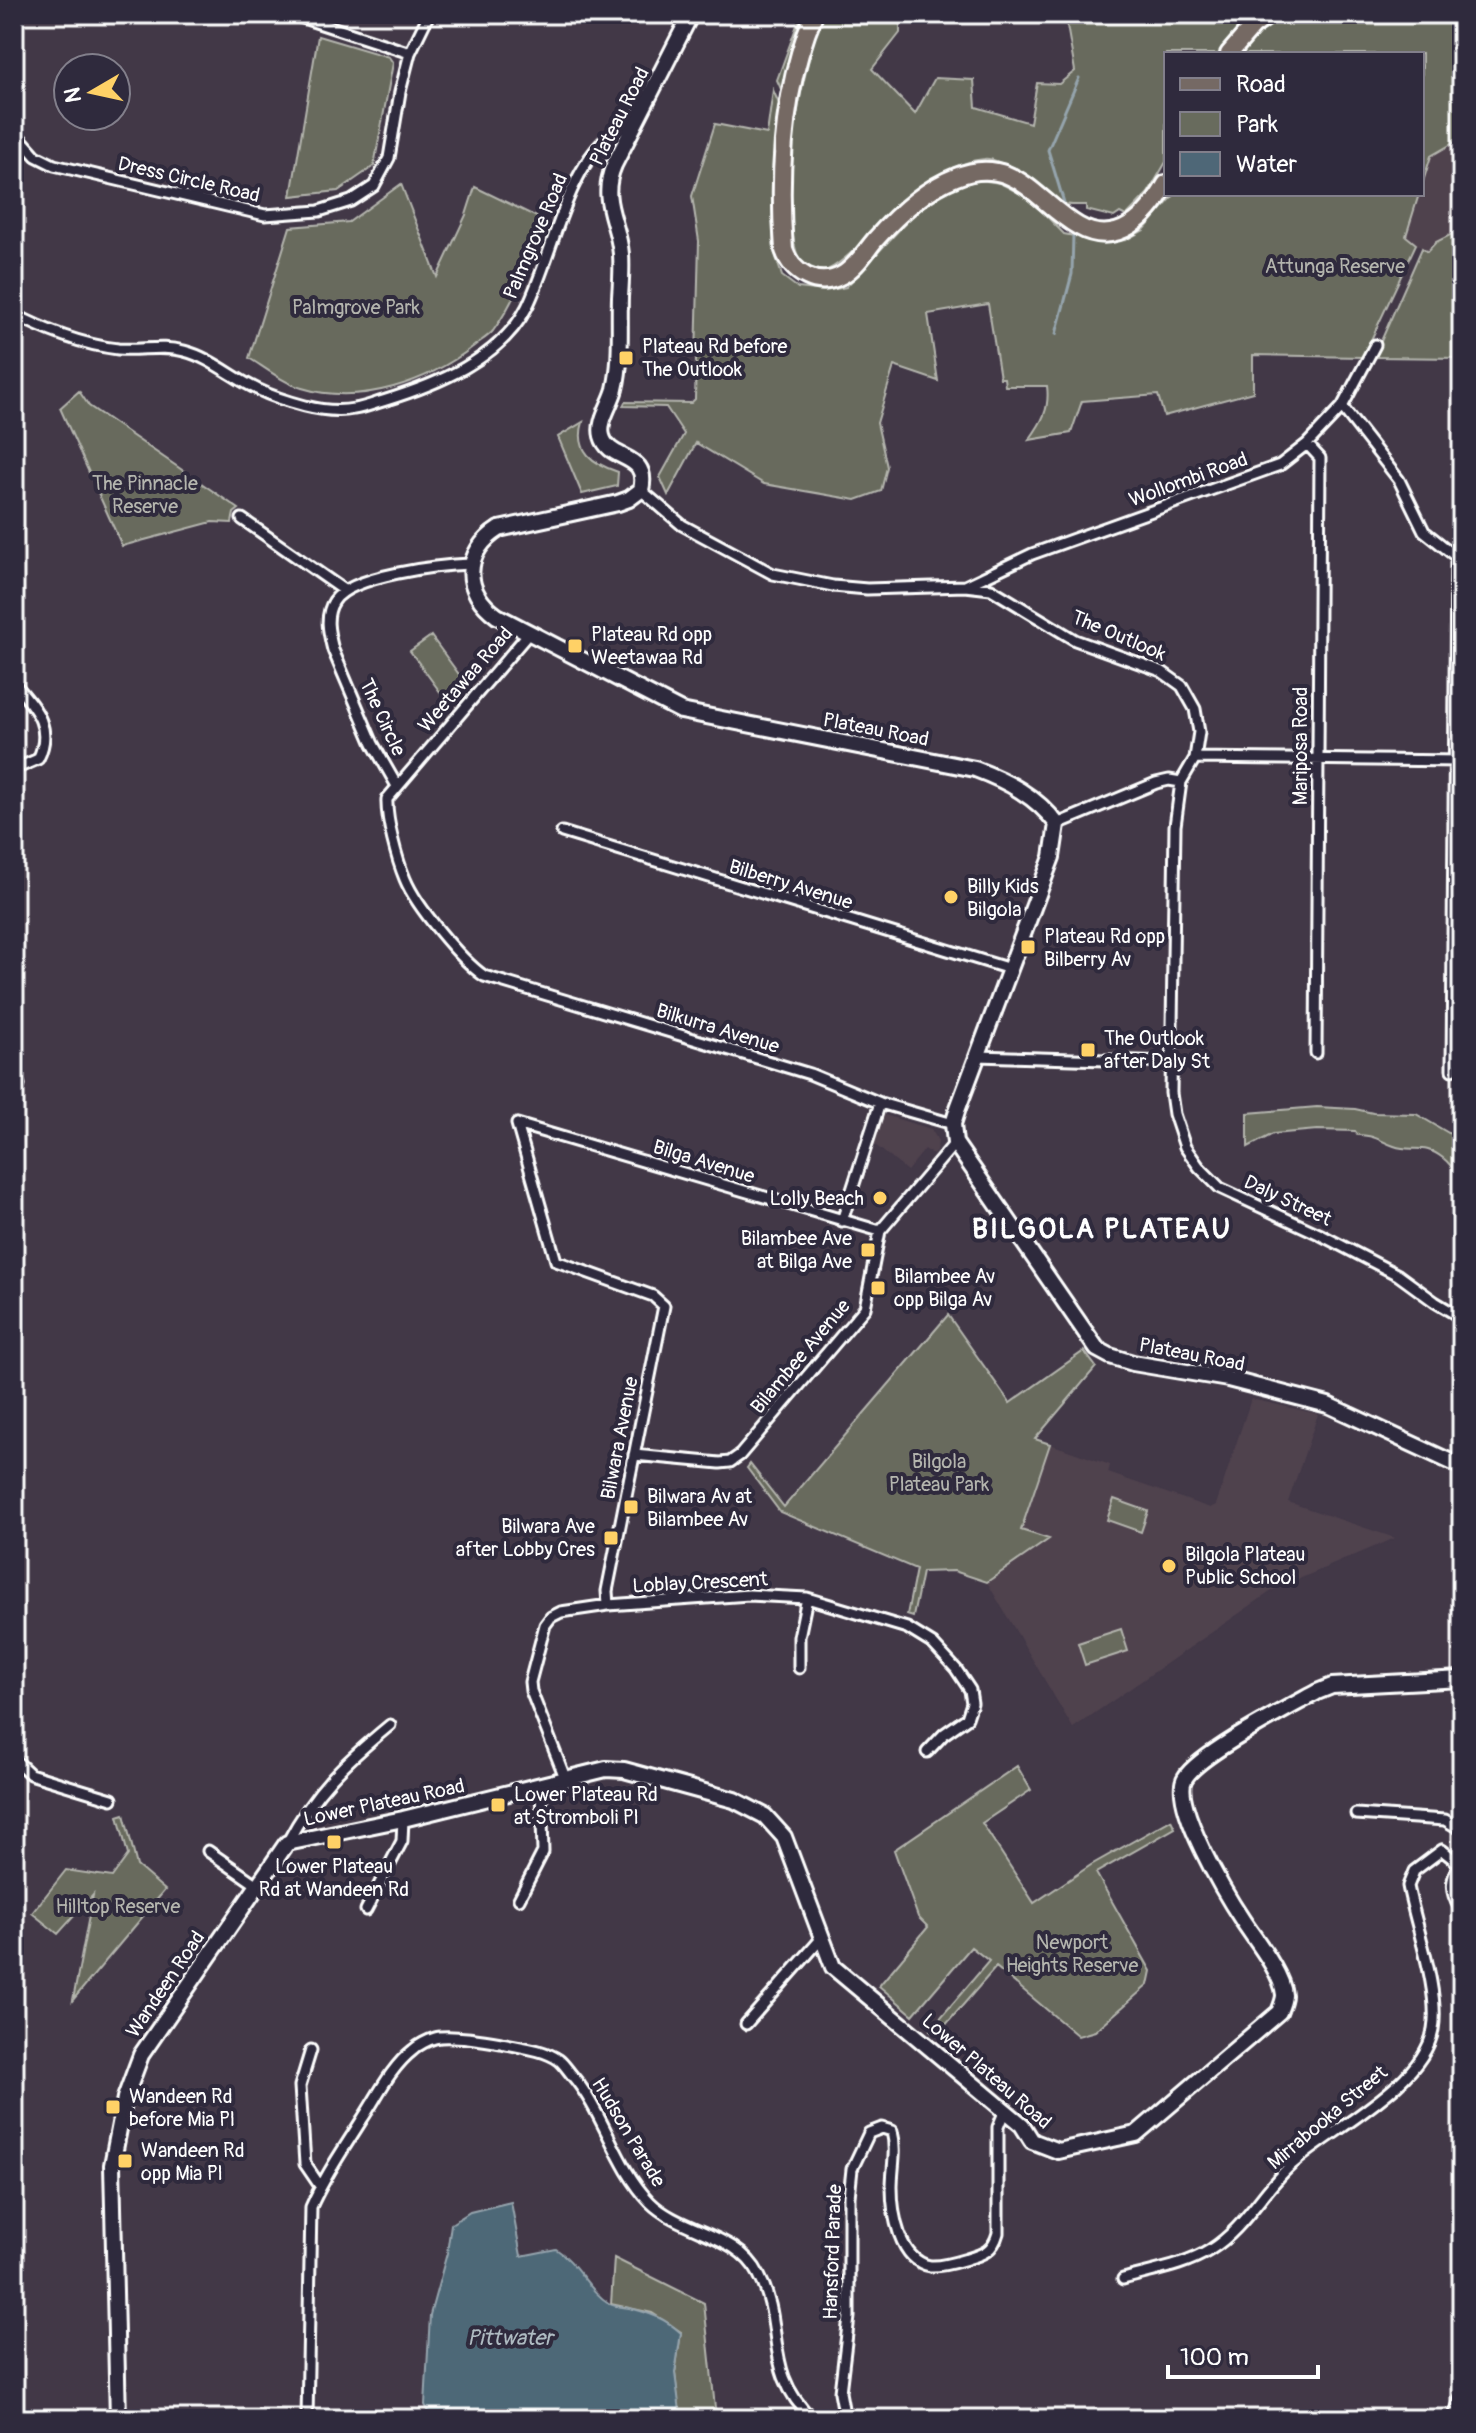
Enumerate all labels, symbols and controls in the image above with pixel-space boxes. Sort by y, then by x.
north arrow [52,52,132,132]
legend [1164,52,1424,196]
street label: Plateau Road [584,63,655,170]
text: Road [1236,70,1286,99]
text: N [58,85,88,105]
text: Park [1236,110,1278,139]
text: Water [1236,150,1297,179]
street label: Dress Circle Road [115,151,262,208]
street label: Palmgrove Road [498,170,573,303]
park label: Attunga Reserve [1265,254,1405,279]
park label: Palmgrove Park [292,295,421,320]
place label: Plateau Rd before The Outlook [642,334,788,382]
marker: Plateau Rd before The Outlook [617,349,635,367]
street label: Wollombi Road [1125,446,1251,512]
park label: The Pinnacle Reserve [92,471,198,519]
street label: The Outlook [1068,604,1170,667]
street label: Weetawaa Road [413,621,518,737]
place label: Plateau Rd opp Weetawaa Rd [591,622,712,670]
marker: Plateau Rd opp Weetawaa Rd [566,637,584,655]
street label: The Circle [354,675,411,760]
street label: Mariposa Road [1288,687,1313,805]
street label: Plateau Road [821,707,931,752]
street label: Bilberry Avenue [726,854,856,915]
place label: Billy Kids Bilgola [967,874,1039,922]
marker: Billy Kids Bilgola [942,888,960,906]
place label: Plateau Rd opp Bilberry Av [1044,924,1165,972]
marker: Plateau Rd opp Bilberry Av [1019,938,1037,956]
street label: Bilkurra Avenue [653,998,783,1059]
place label: The Outlook after Daly St [1104,1026,1211,1074]
marker: The Outlook after Daly St [1079,1041,1097,1059]
street label: Bilga Avenue [650,1134,758,1189]
street label: Daly Street [1240,1169,1336,1232]
place label: Lolly Beach [770,1186,864,1211]
marker: Lolly Beach [871,1189,889,1207]
district label: BILGOLA PLATEAU [972,1212,1232,1247]
place label: Bilambee Ave at Bilga Ave [741,1226,852,1274]
marker: Bilambee Ave at Bilga Ave [859,1241,877,1259]
place label: Bilambee Av opp Bilga Av [894,1264,995,1312]
marker: Bilambee Av opp Bilga Av [869,1279,887,1297]
street label: Bilambee Avenue [745,1294,856,1419]
street label: Plateau Road [1137,1332,1247,1377]
street label: Bilwara Avenue [595,1374,644,1502]
park label: Bilgola Plateau Park [889,1449,990,1497]
place label: Bilwara Av at Bilambee Av [647,1484,753,1532]
marker: Bilwara Av at Bilambee Av [622,1498,640,1516]
place label: Bilwara Ave after Lobby Cres [456,1514,595,1562]
marker: Bilwara Ave after Lobby Cres [602,1529,620,1547]
place label: Bilgola Plateau Public School [1185,1542,1305,1590]
marker: Bilgola Plateau Public School [1160,1557,1178,1575]
street label: Loblay Crescent [632,1566,769,1599]
street label: Lower Plateau Road [301,1773,467,1832]
place label: Lower Plateau Rd at Stromboli Pl [514,1782,658,1830]
marker: Lower Plateau Rd at Stromboli Pl [489,1796,507,1814]
marker: Lower Plateau Rd at Wandeen Rd [325,1833,343,1851]
place label: Lower Plateau Rd at Wandeen Rd [259,1854,409,1902]
park label: Hilltop Reserve [56,1894,181,1919]
street label: Wandeen Road [121,1926,210,2042]
park label: Newport Heights Reserve [1006,1930,1138,1978]
street label: Lower Plateau Road [917,2008,1057,2135]
street label: Mirrabooka Street [1262,2059,1393,2175]
street label: Hudson Parade [586,2073,671,2192]
place label: Wandeen Rd before Mia Pl [129,2084,235,2132]
marker: Wandeen Rd before Mia Pl [104,2098,122,2116]
place label: Wandeen Rd opp Mia Pl [141,2138,244,2186]
marker: Wandeen Rd opp Mia Pl [116,2152,134,2170]
street label: Hansford Parade [818,2184,847,2320]
water label: Pittwater [467,2324,556,2352]
scale bar [1168,2329,1318,2379]
text: 100 m [1180,2343,1249,2372]

